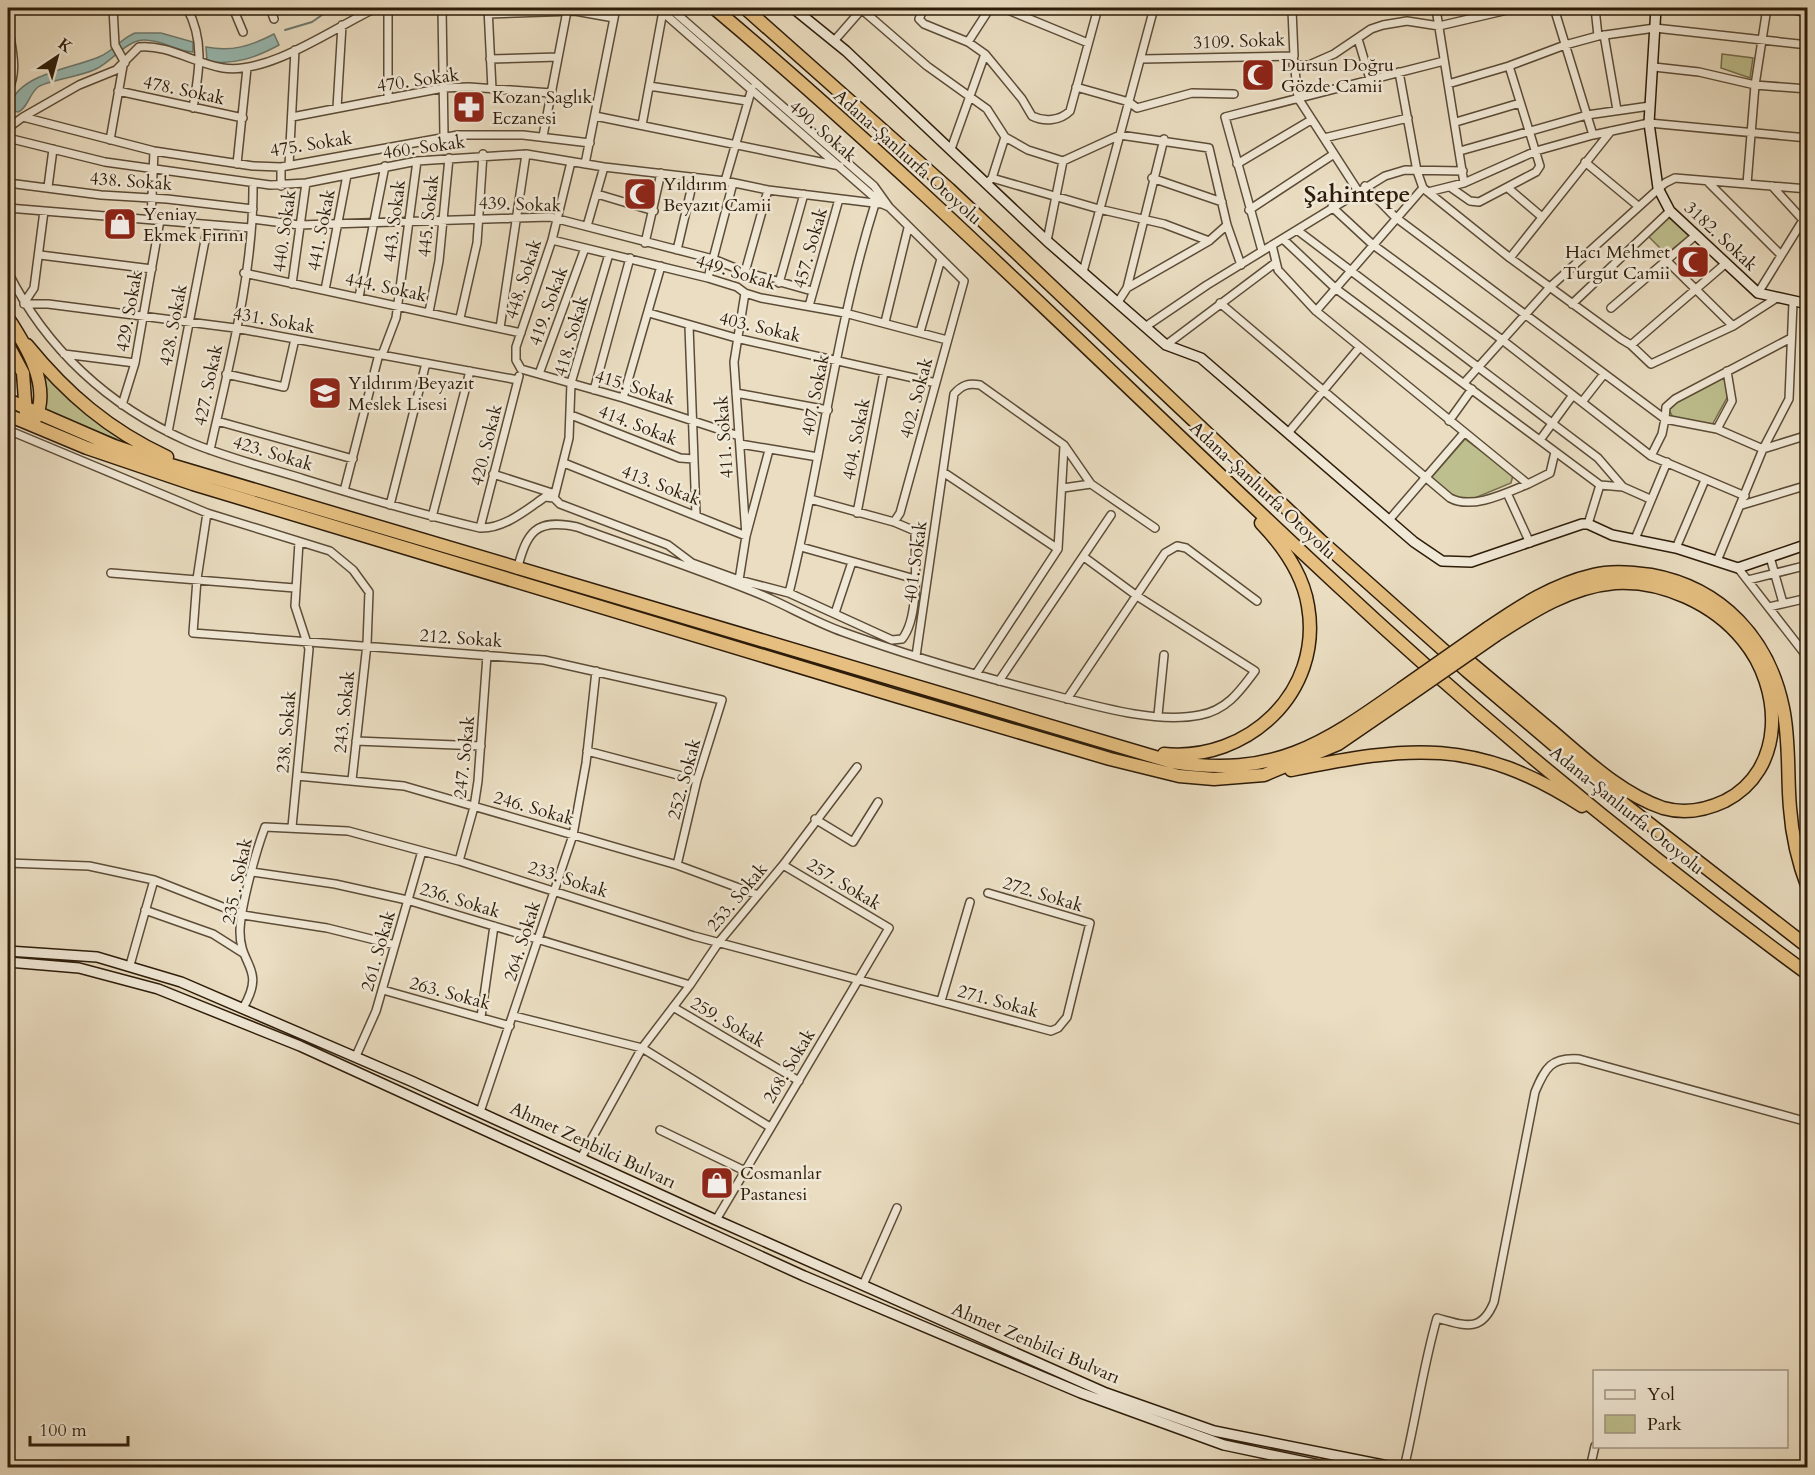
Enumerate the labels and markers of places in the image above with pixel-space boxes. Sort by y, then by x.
place label: Dursun Doğru Gözde Camii [1281,53,1394,99]
mosque icon: Dursun Doğru Gözde Camii [1240,57,1276,93]
place label: Kozan Saglık Eczanesi [492,85,593,131]
pharmacy icon: Kozan Saglık Eczanesi [451,89,487,125]
place label: Yıldırım Beyazıt Camii [663,172,771,218]
mosque icon: Yıldırım Beyazıt Camii [622,176,658,212]
place label: Yeniay Ekmek Fırını [143,202,244,248]
shop icon: Yeniay Ekmek Fırını [102,206,138,242]
place label: Hacı Mehmet Turgut Camii [1563,240,1670,286]
mosque icon: Hacı Mehmet Turgut Camii [1675,244,1711,280]
place label: Yıldırım Beyazıt Meslek Lisesi [348,371,474,417]
school or university icon: Yıldırım Beyazıt Meslek Lisesi [307,375,343,411]
place label: Cosmanlar Pastanesi [740,1161,822,1207]
shop icon: Cosmanlar Pastanesi [699,1165,735,1201]

